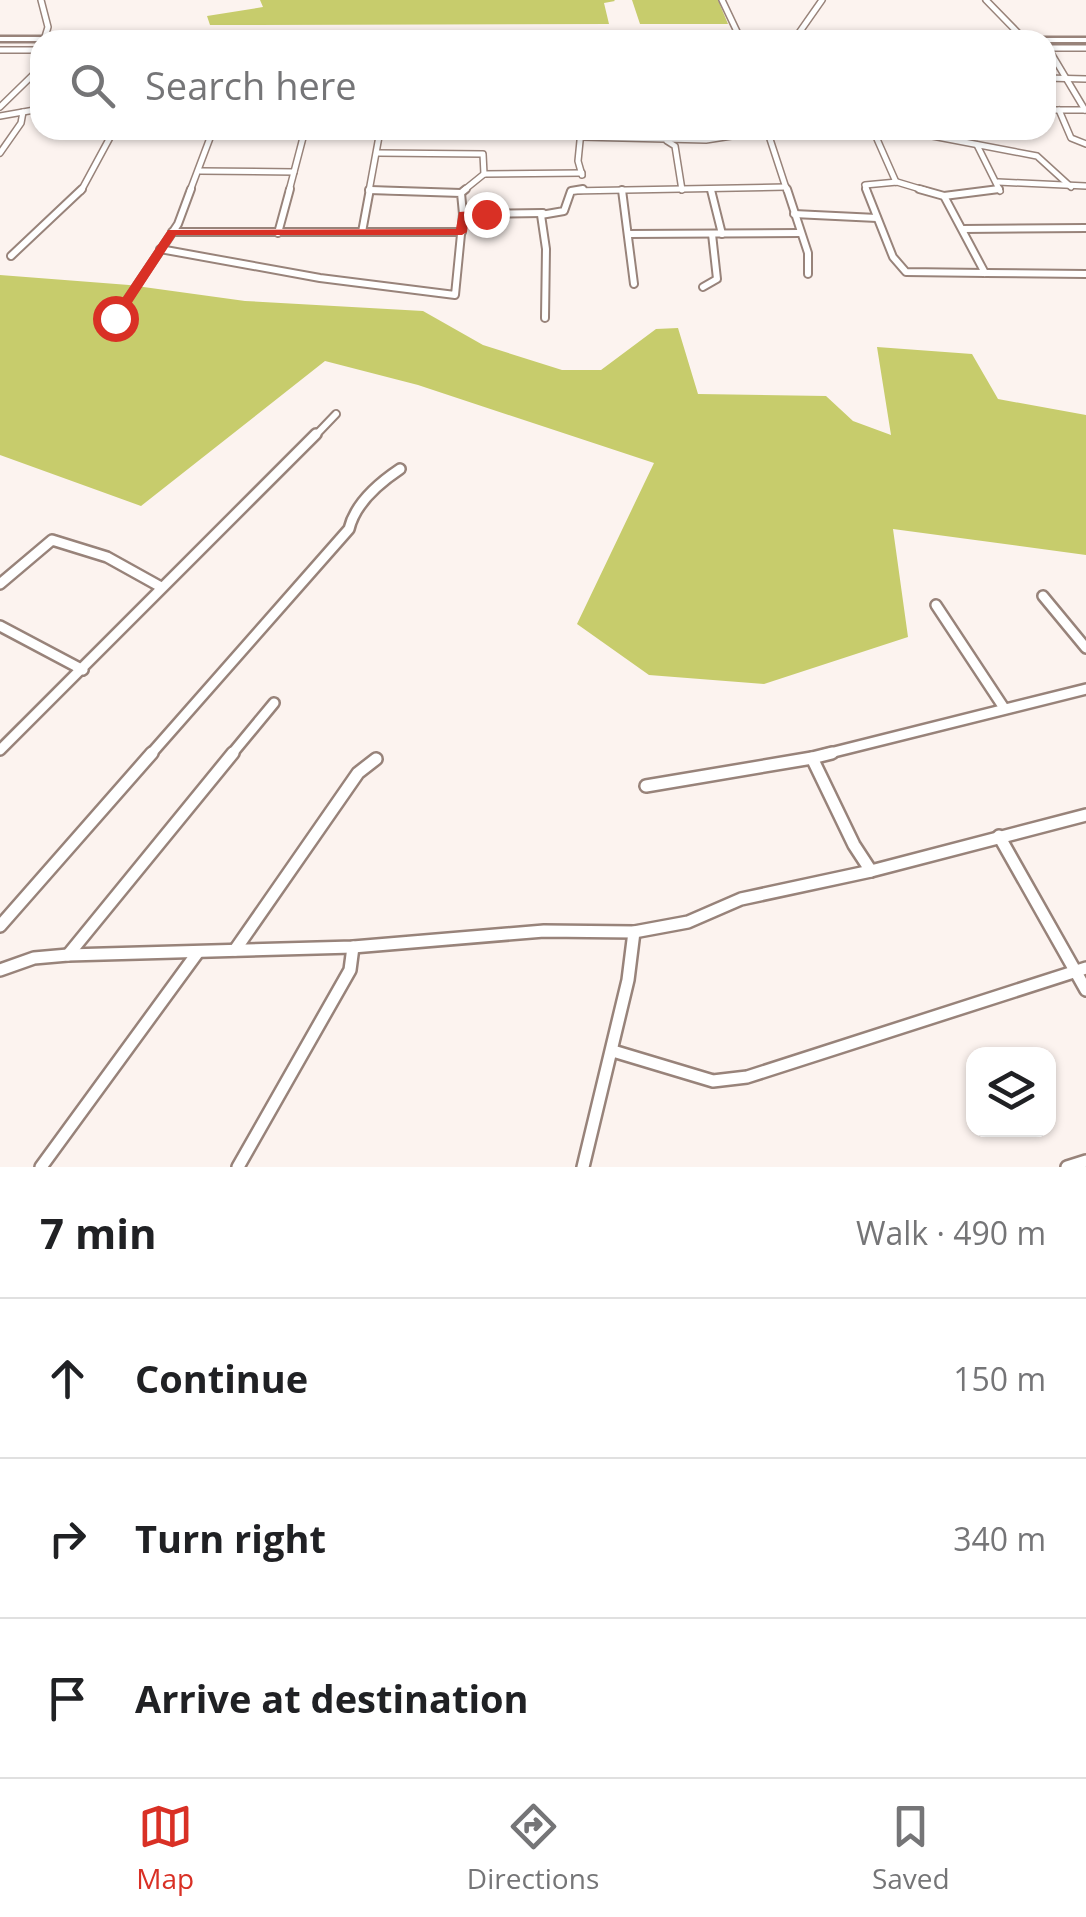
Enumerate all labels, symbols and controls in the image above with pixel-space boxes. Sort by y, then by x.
search box [30,30,1056,140]
icon: search [65,58,120,113]
text: Search here [145,59,357,111]
route end [464,192,510,238]
route start [93,296,139,342]
map controls [966,1047,1056,1137]
button: layers [966,1047,1056,1137]
text: 7 min [40,1204,157,1261]
text: Walk · 490 m [856,1211,1046,1254]
icon: ahead [40,1351,95,1406]
text: Continue [135,1352,308,1404]
text: 150 m [953,1357,1046,1400]
icon: right [40,1511,95,1566]
text: Turn right [135,1512,326,1564]
text: 340 m [953,1517,1046,1560]
icon: arrive [40,1671,95,1726]
text: Arrive at destination [135,1672,529,1724]
tab: Map [136,1799,194,1897]
tab: Directions [467,1799,599,1897]
tab: Saved [872,1799,950,1897]

